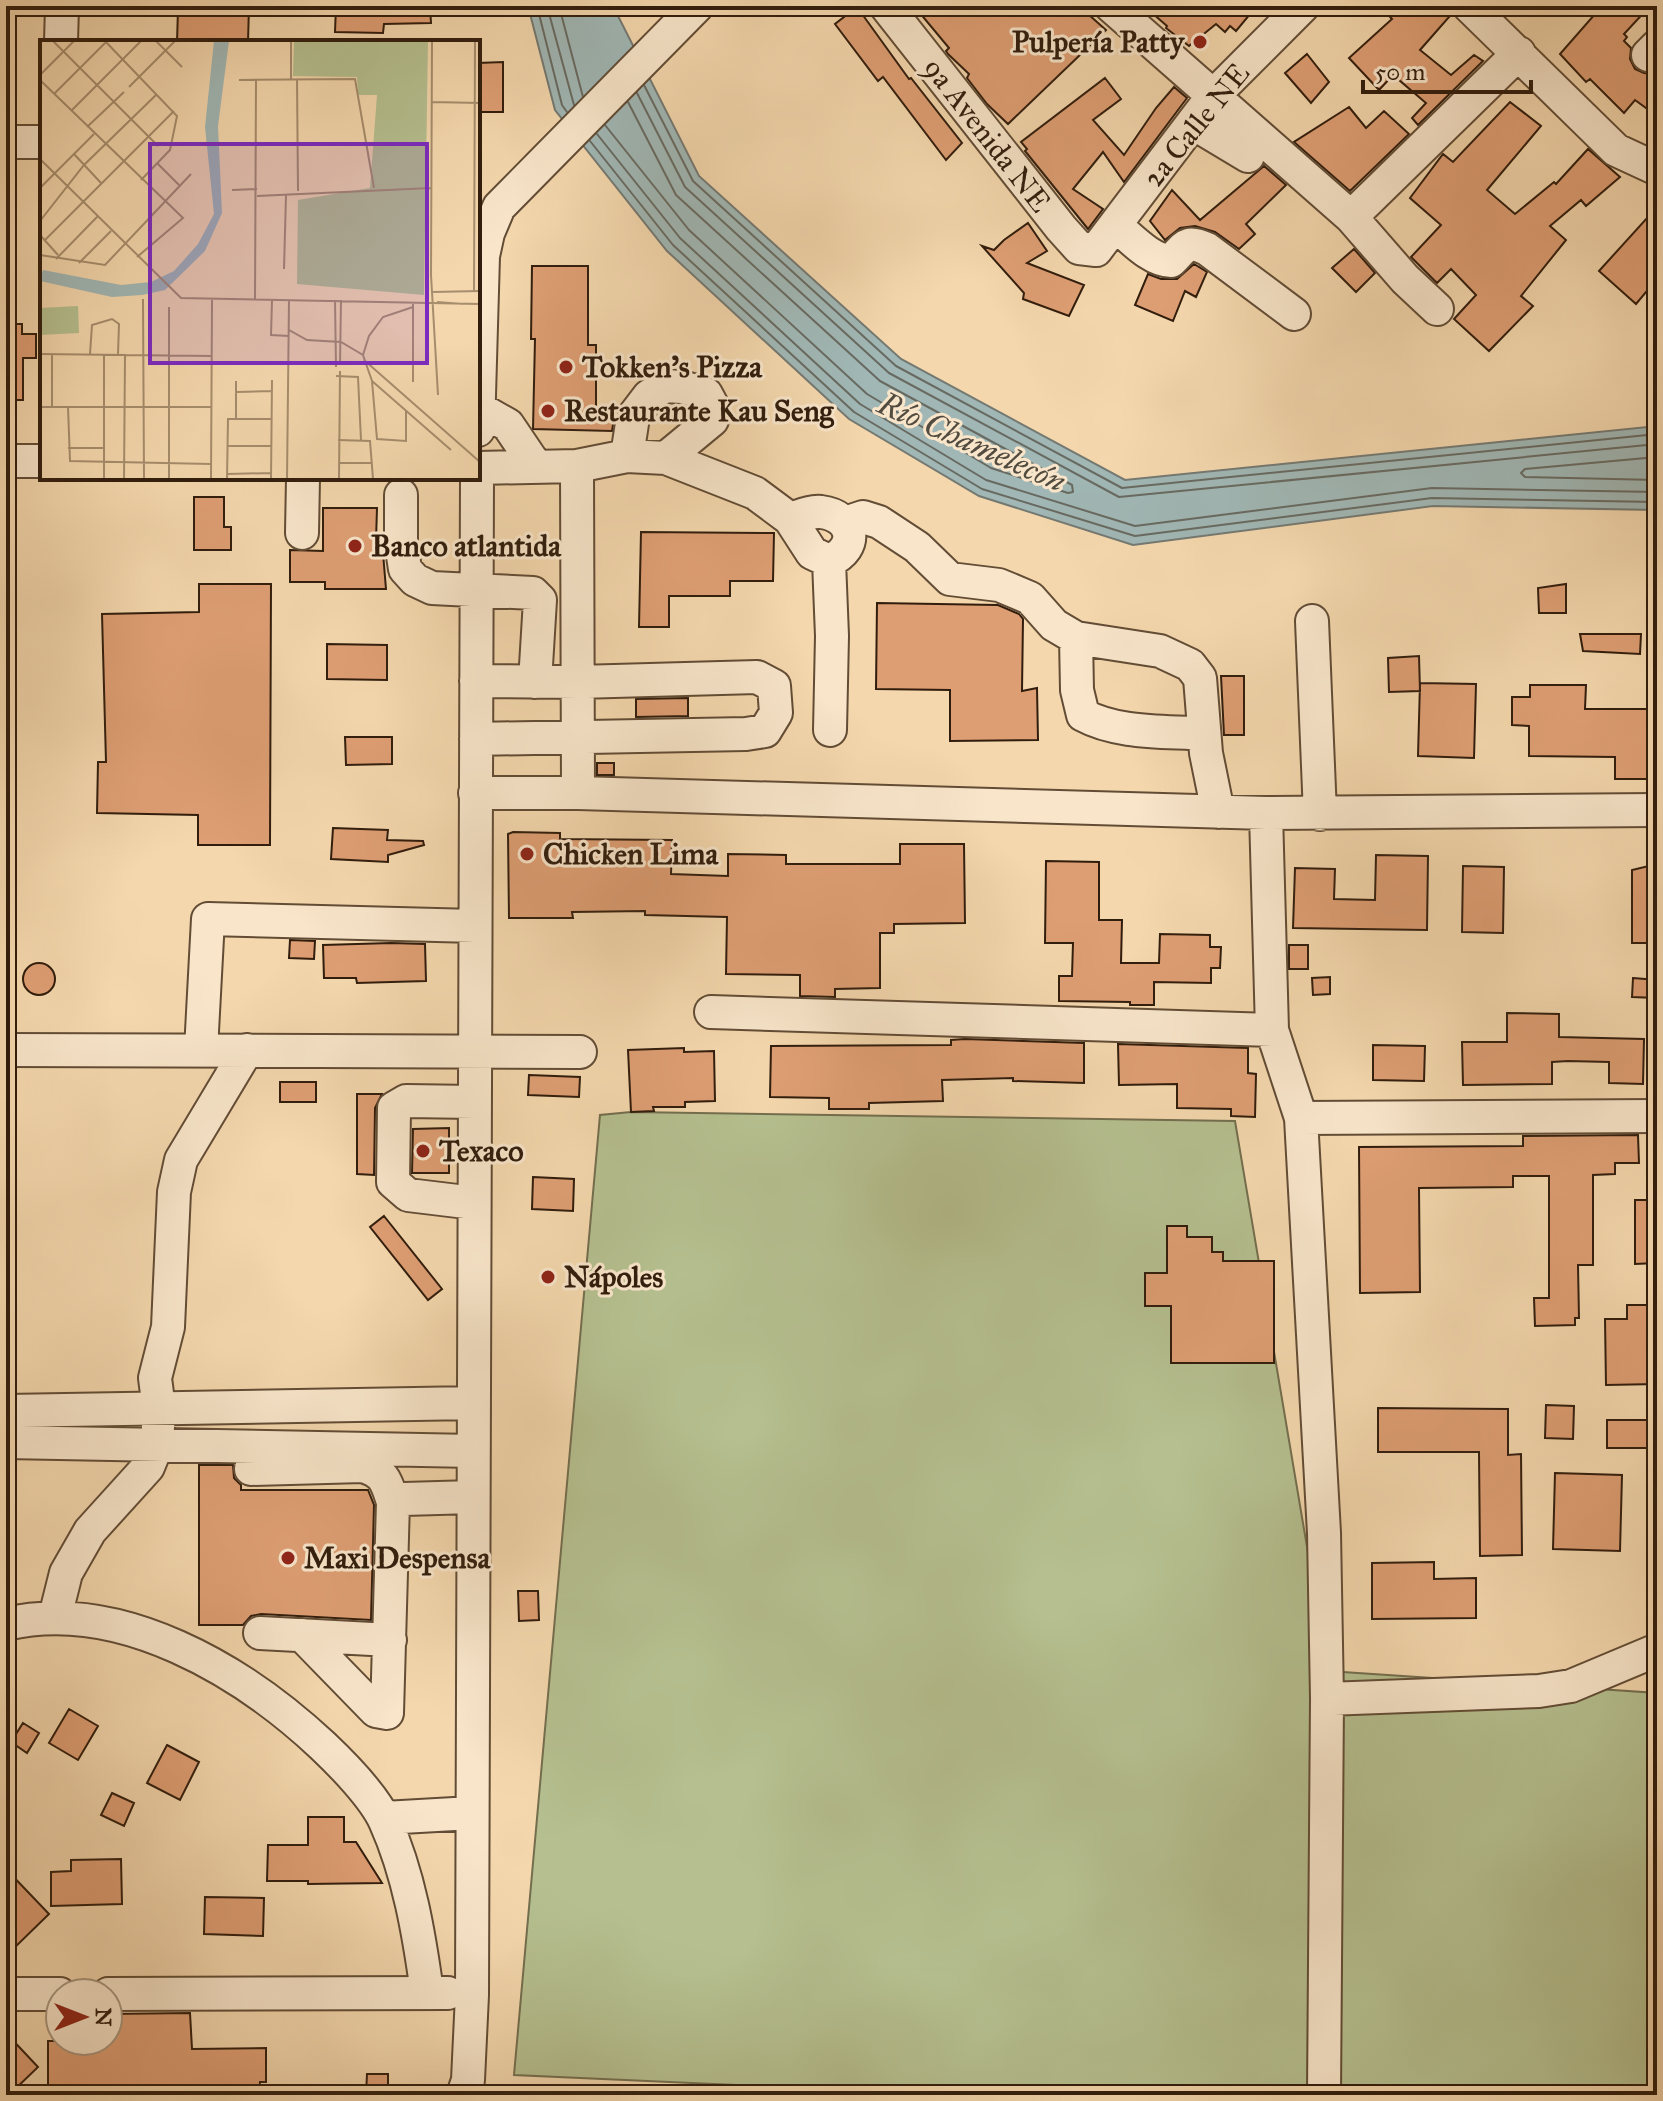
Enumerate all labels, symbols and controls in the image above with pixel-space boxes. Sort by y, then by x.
place label: Pulpería Patty [1012,24,1185,60]
marker: Pulpería Patty [1191,33,1209,51]
inset map [40,40,480,480]
scale bar [1363,44,1531,94]
street label: 9a Avenida NE [915,51,1059,220]
street label: 2a Calle NE [1135,56,1257,194]
text: 50 m [1375,57,1425,87]
place label: Tokken's Pizza [582,349,763,385]
marker: Tokken's Pizza [557,358,575,376]
water label: Río Chamelecón [871,383,1072,501]
place label: Restaurante Kau Seng [564,393,835,429]
marker: Restaurante Kau Seng [539,402,557,420]
place label: Banco atlantida [371,528,562,564]
marker: Banco atlantida [346,537,364,555]
place label: Chicken Lima [543,836,719,872]
marker: Chicken Lima [518,845,536,863]
place label: Texaco [439,1133,524,1169]
marker: Texaco [414,1142,432,1160]
place label: Nápoles [564,1259,663,1295]
marker: Nápoles [539,1268,557,1286]
place label: Maxi Despensa [304,1540,491,1576]
marker: Maxi Despensa [279,1549,297,1567]
north arrow [44,1977,124,2057]
text: N [90,2008,117,2027]

